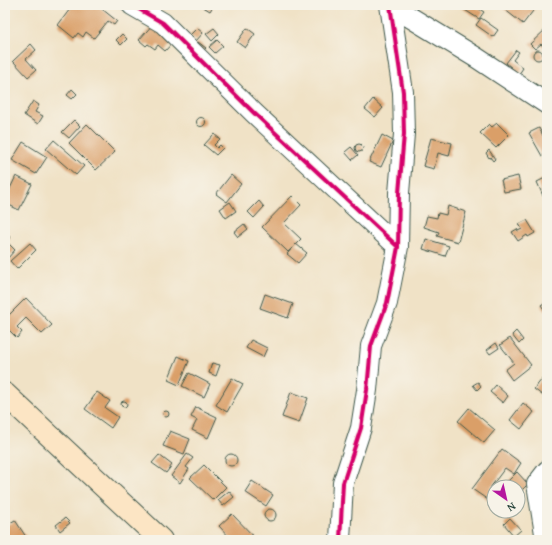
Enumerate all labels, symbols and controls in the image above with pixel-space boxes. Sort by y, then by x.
north arrow [486,479,526,519]
text: N [504,499,519,516]

